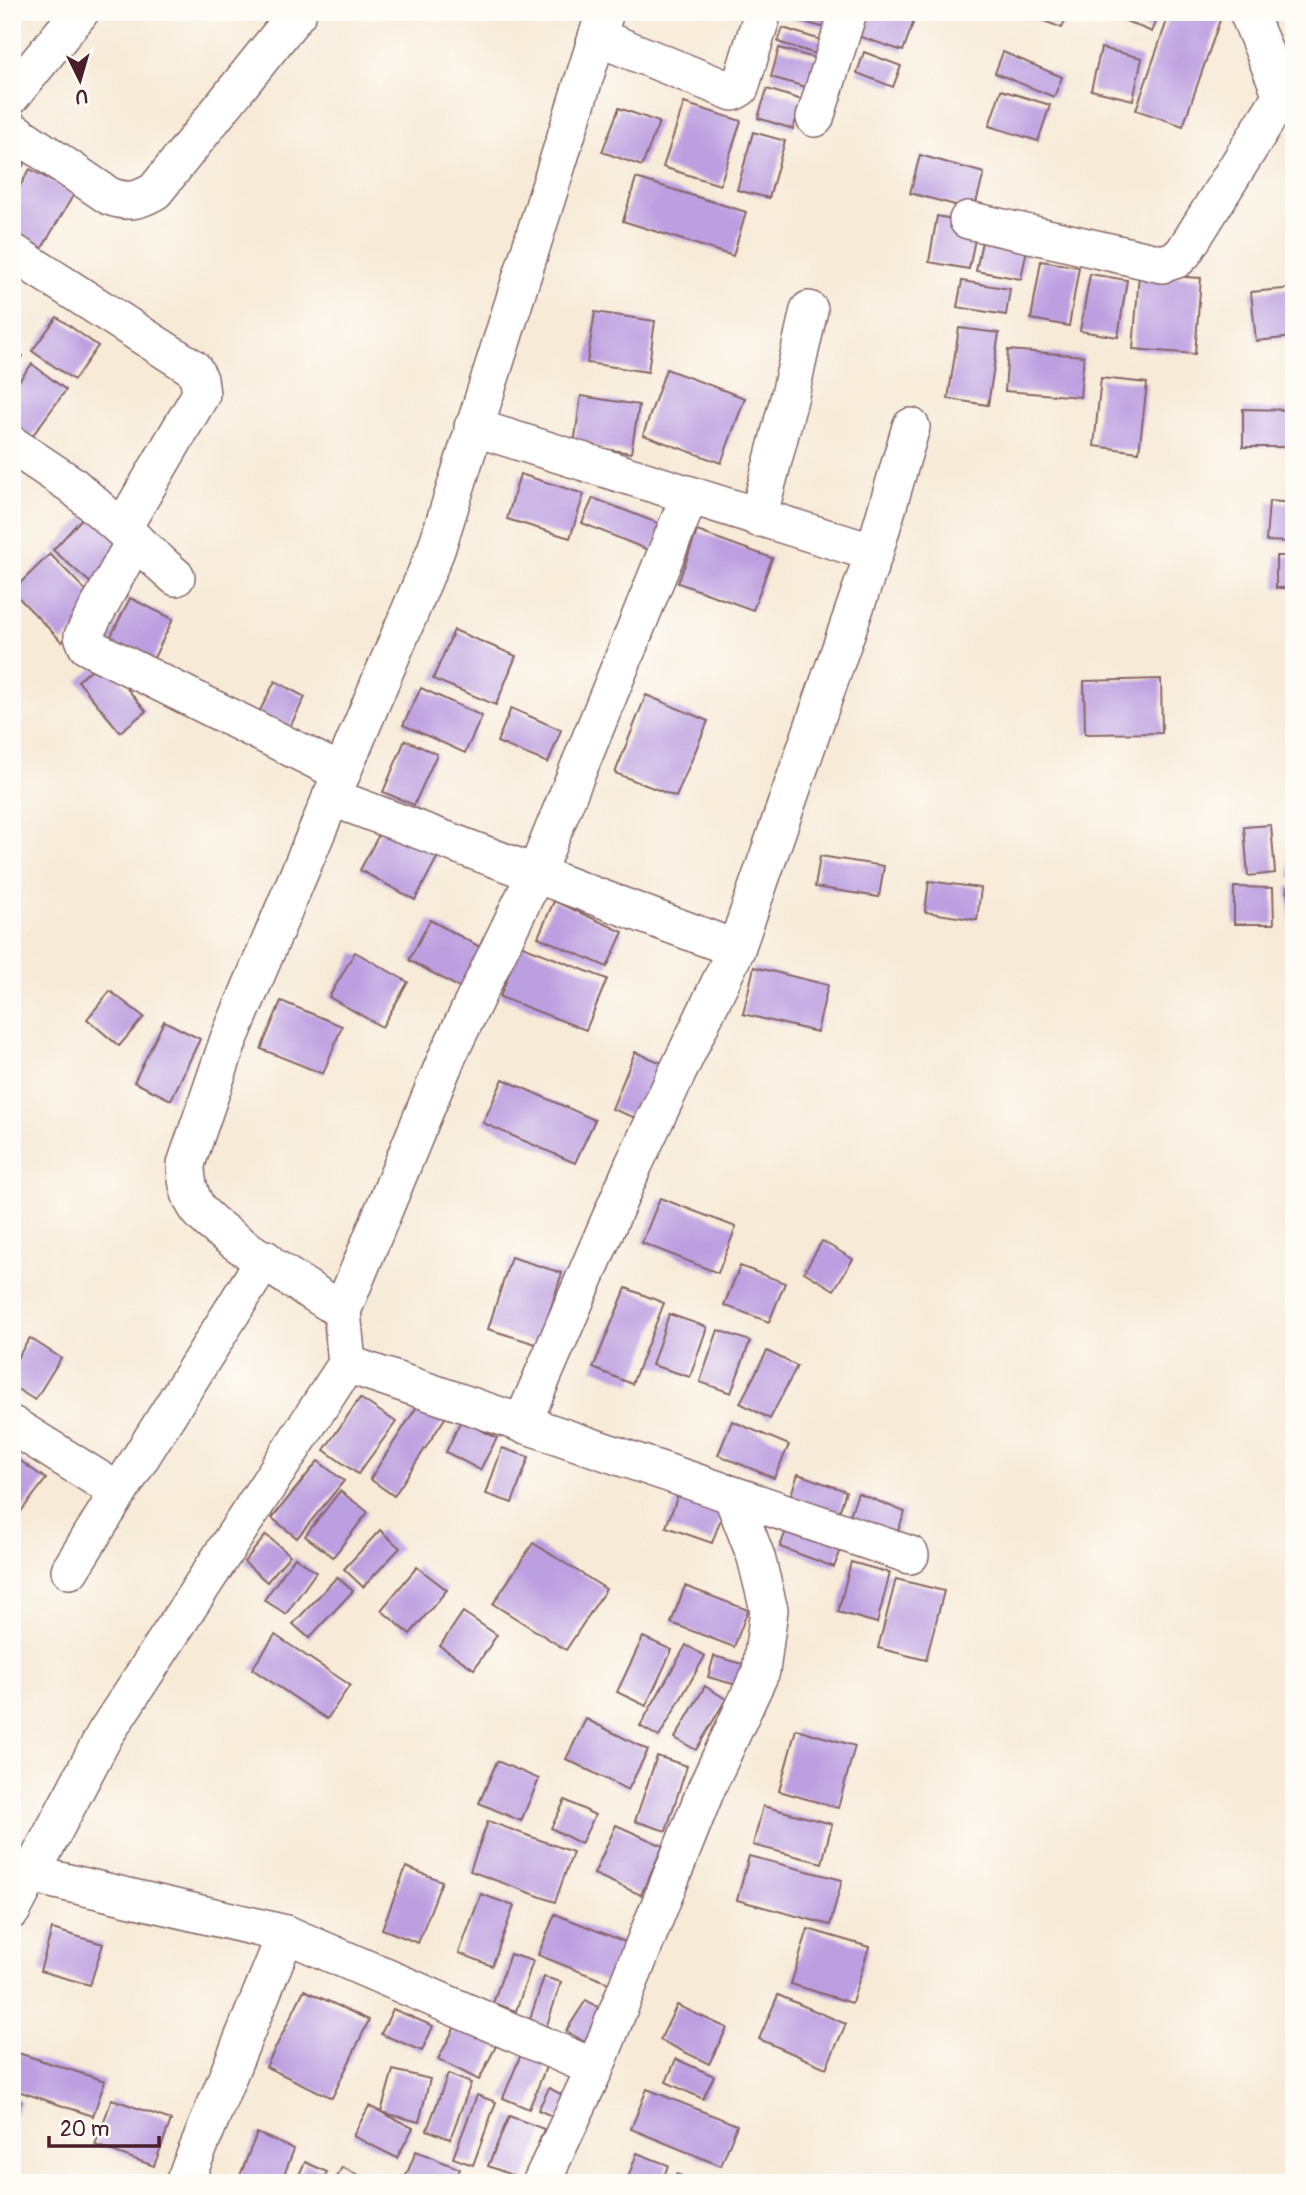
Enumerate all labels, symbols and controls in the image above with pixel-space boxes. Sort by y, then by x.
north arrow [46,46,116,116]
text: U [74,83,89,108]
scale bar [49,2104,159,2148]
text: 20 m [60,2116,109,2143]

